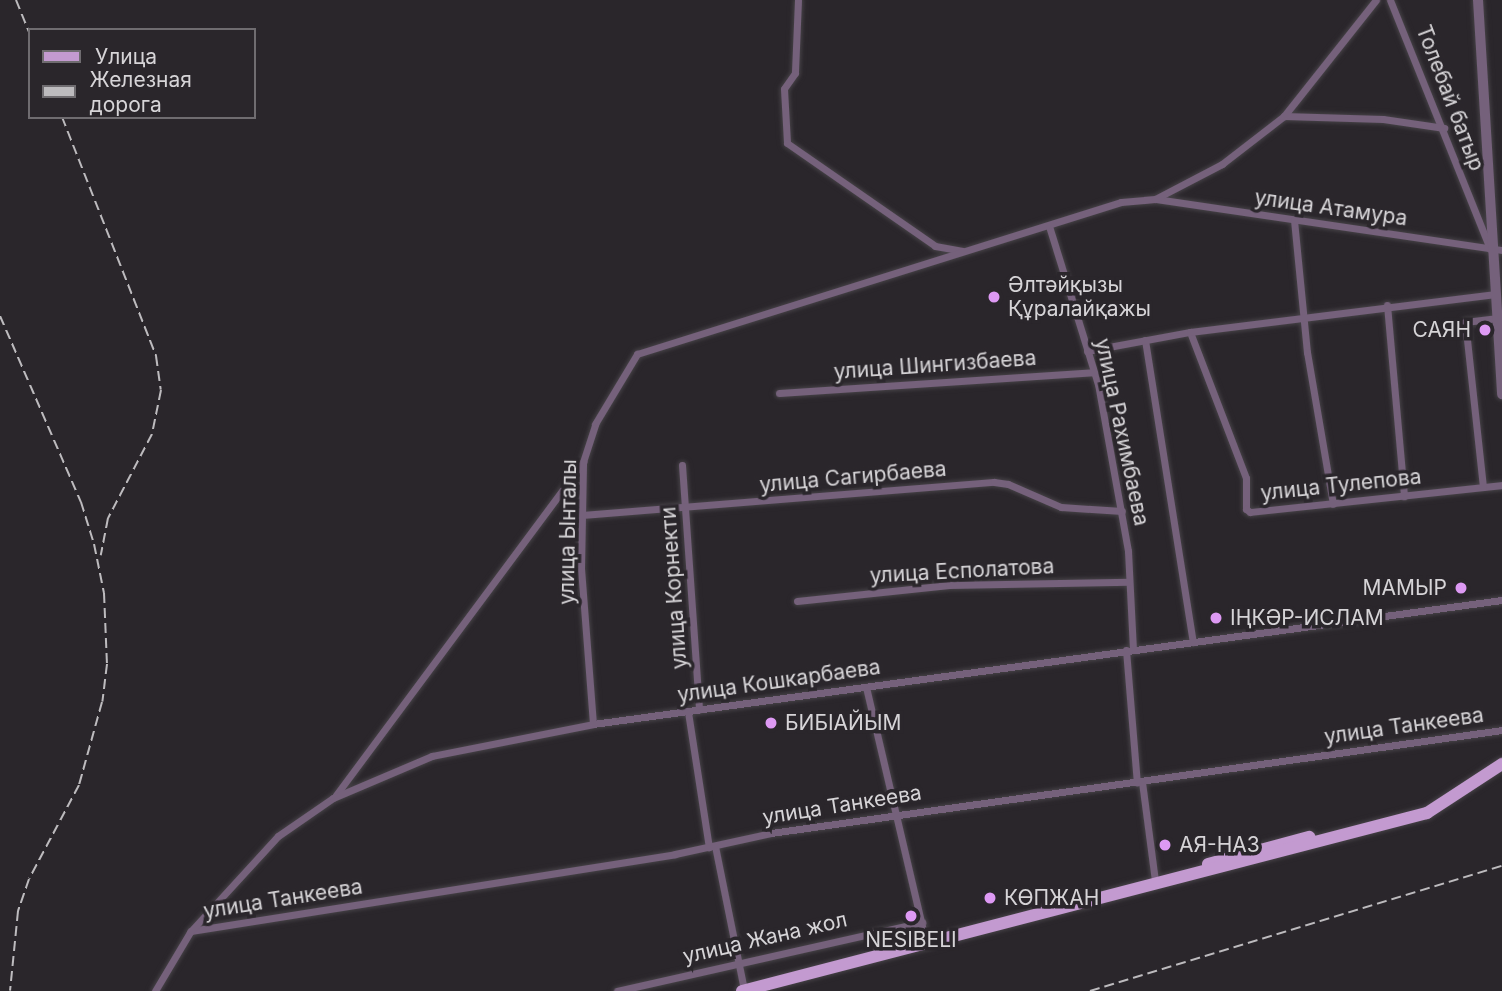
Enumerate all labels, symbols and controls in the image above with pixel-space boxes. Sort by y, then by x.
street label: Толебай батыр [1411,22,1489,174]
legend [28,28,256,119]
text: Улица [95,44,157,69]
text: Железная дорога [90,67,192,117]
street label: улица Атамура [1253,185,1409,231]
place label: Әлтәйқызы Құралайқажы [1008,272,1151,322]
marker: Әлтәйқызы Құралайқажы [986,289,1002,305]
place label: САЯН [1412,317,1471,343]
marker: САЯН [1477,322,1493,338]
street label: улица Рахимбаева [1090,336,1154,528]
street label: улица Шингизбаева [833,345,1037,385]
street label: улица Сагирбаева [758,456,948,498]
street label: улица Ынталы [554,459,582,605]
street label: улица Тулепова [1259,464,1423,506]
street label: улица Корнекти [656,506,692,670]
street label: улица Есполатова [869,554,1055,588]
place label: МАМЫР [1363,575,1447,601]
marker: МАМЫР [1453,580,1469,596]
place label: ІҢКӘР-ИСЛАМ [1230,605,1384,631]
marker: ІҢКӘР-ИСЛАМ [1208,610,1224,626]
street label: улица Кошкарбаева [676,654,882,708]
street label: улица Танкеева [1323,702,1485,750]
place label: БИБІАЙЫМ [785,710,901,736]
marker: БИБІАЙЫМ [763,715,779,731]
street label: улица Танкеева [761,780,923,830]
place label: АЯ-НАЗ [1179,832,1260,858]
marker: АЯ-НАЗ [1157,837,1173,853]
street label: улица Танкеева [202,874,364,924]
place label: КӨПЖАН [1004,885,1099,911]
marker: КӨПЖАН [982,890,998,906]
street label: улица Жана жол [680,907,850,969]
marker: NESIBELI [903,908,919,924]
place label: NESIBELI [865,927,957,953]

